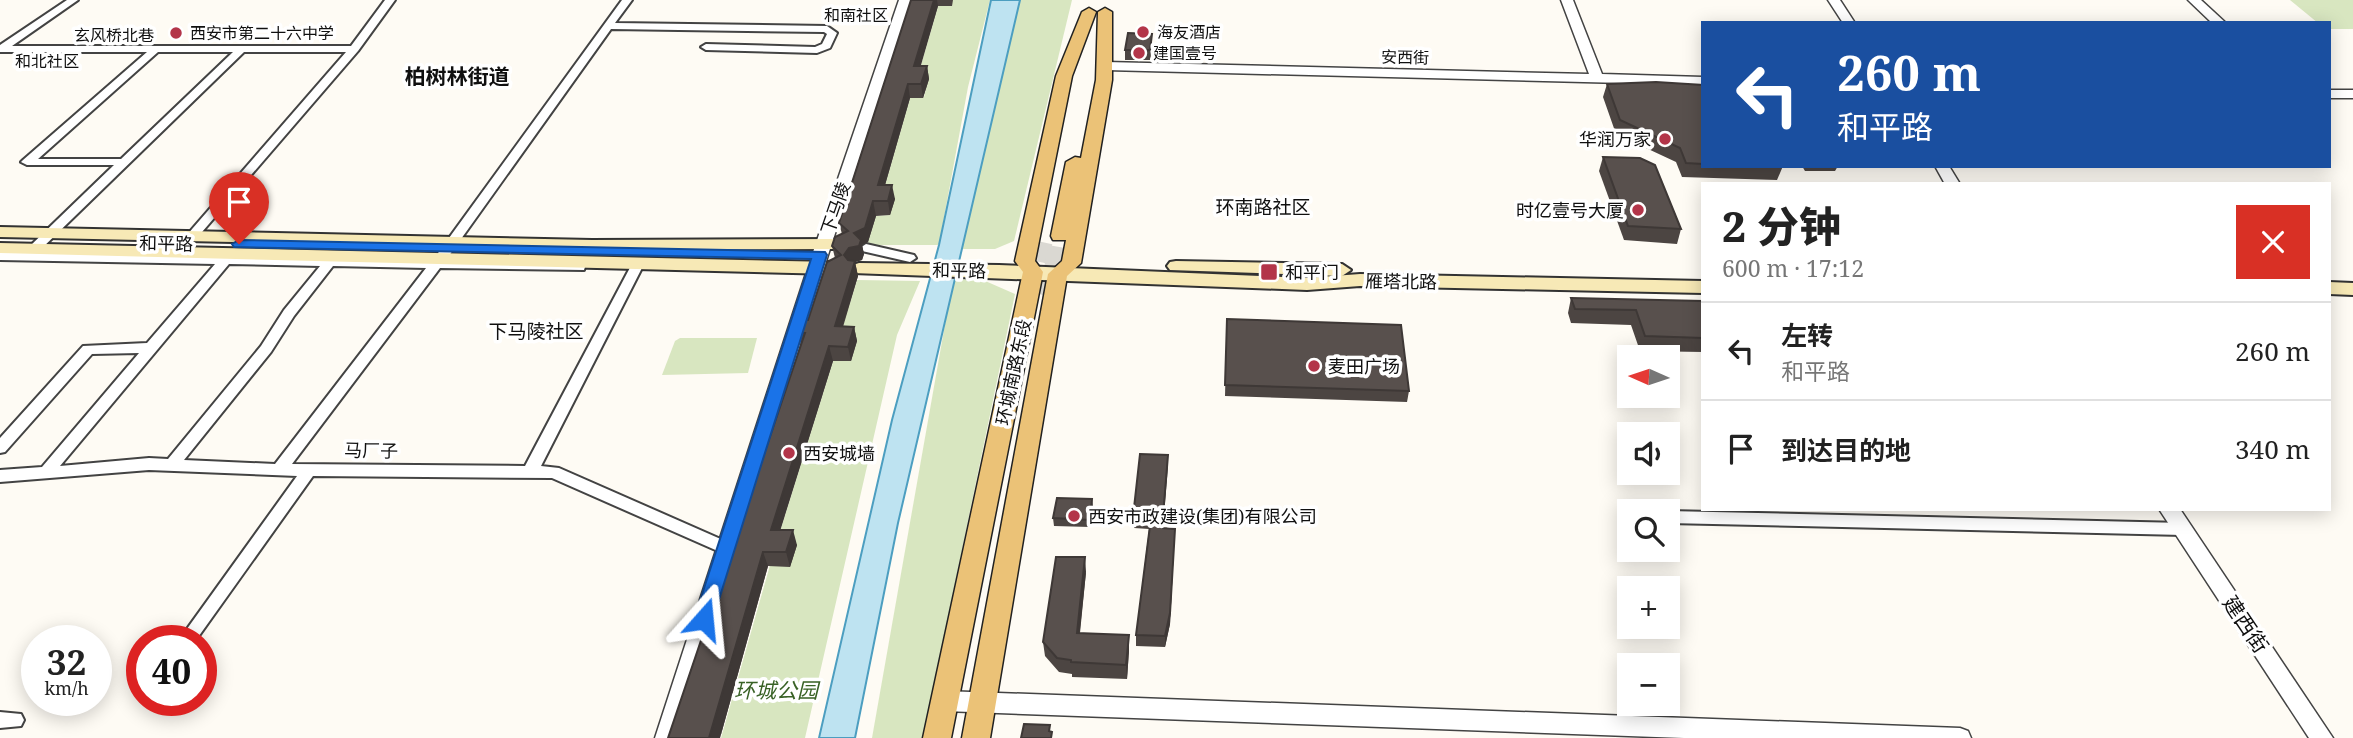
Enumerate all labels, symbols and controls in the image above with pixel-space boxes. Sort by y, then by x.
district label: 和南社区 [824,4,888,26]
place label: 海友酒店 [1157,21,1221,43]
place label: 西安市第二十六中学 [190,22,334,44]
street label: 玄风桥北巷 [74,24,154,46]
marker: 海友酒店 [1135,24,1151,40]
marker: 西安市第二十六中学 [168,25,184,41]
text: 260 m [1837,39,1981,105]
place label: 建国壹号 [1153,42,1217,64]
marker: 建国壹号 [1131,45,1147,61]
street label: 安西街 [1381,46,1429,68]
icon: left [1722,49,1813,140]
district label: 和北社区 [15,50,79,72]
district label: 柏树林街道 [405,62,510,90]
text: 和平路 [1837,105,1933,148]
place label: 华润万家 [1579,127,1651,151]
marker: 华润万家 [1657,131,1673,147]
pin [209,172,269,244]
street label: 下马陵 [815,179,855,237]
icon: arrive [220,183,258,221]
district label: 环南路社区 [1215,194,1311,220]
text: 2 分钟 [1722,197,1841,254]
place label: 时亿壹号大厦 [1516,198,1624,222]
marker: 时亿壹号大厦 [1630,202,1646,218]
button: close [2236,205,2310,279]
street label: 和平路 [139,231,193,255]
text: 600 m · 17:12 [1722,252,1864,284]
street label: 和平路 [932,258,986,282]
place label: 和平门 [1285,260,1339,284]
marker: 和平门 [1259,262,1279,282]
street label: 雁塔北路 [1365,268,1437,294]
street label: 环城南路东段 [990,317,1036,427]
text: 左转 [1781,317,1833,353]
district label: 下马陵社区 [488,318,584,344]
icon: left [1722,332,1760,370]
text: 260 m [2235,333,2310,369]
north arrow [1617,345,1680,408]
map controls [1617,345,1680,716]
place label: 麦田广场 [1328,354,1400,378]
text: 和平路 [1781,355,1850,387]
marker: 麦田广场 [1306,358,1322,374]
button: sound [1617,422,1680,485]
icon: arrive [1722,430,1760,468]
text: 340 m [2235,431,2310,467]
text: 到达目的地 [1781,432,1911,468]
street label: 马厂子 [344,438,398,462]
place label: 西安城墙 [803,441,875,465]
marker: 西安城墙 [781,445,797,461]
button: search [1617,499,1680,562]
place label: 西安市政建设(集团)有限公司 [1088,504,1316,528]
marker: 西安市政建设(集团)有限公司 [1066,508,1082,524]
button: + [1617,576,1680,639]
position arrow [667,582,741,656]
street label: 建西街 [2217,590,2275,658]
speed limit sign: 40 [126,625,217,716]
text: 32 [47,638,86,685]
button: − [1617,653,1680,716]
text: km/h [44,676,89,700]
park label: 环城公园 [734,676,821,704]

